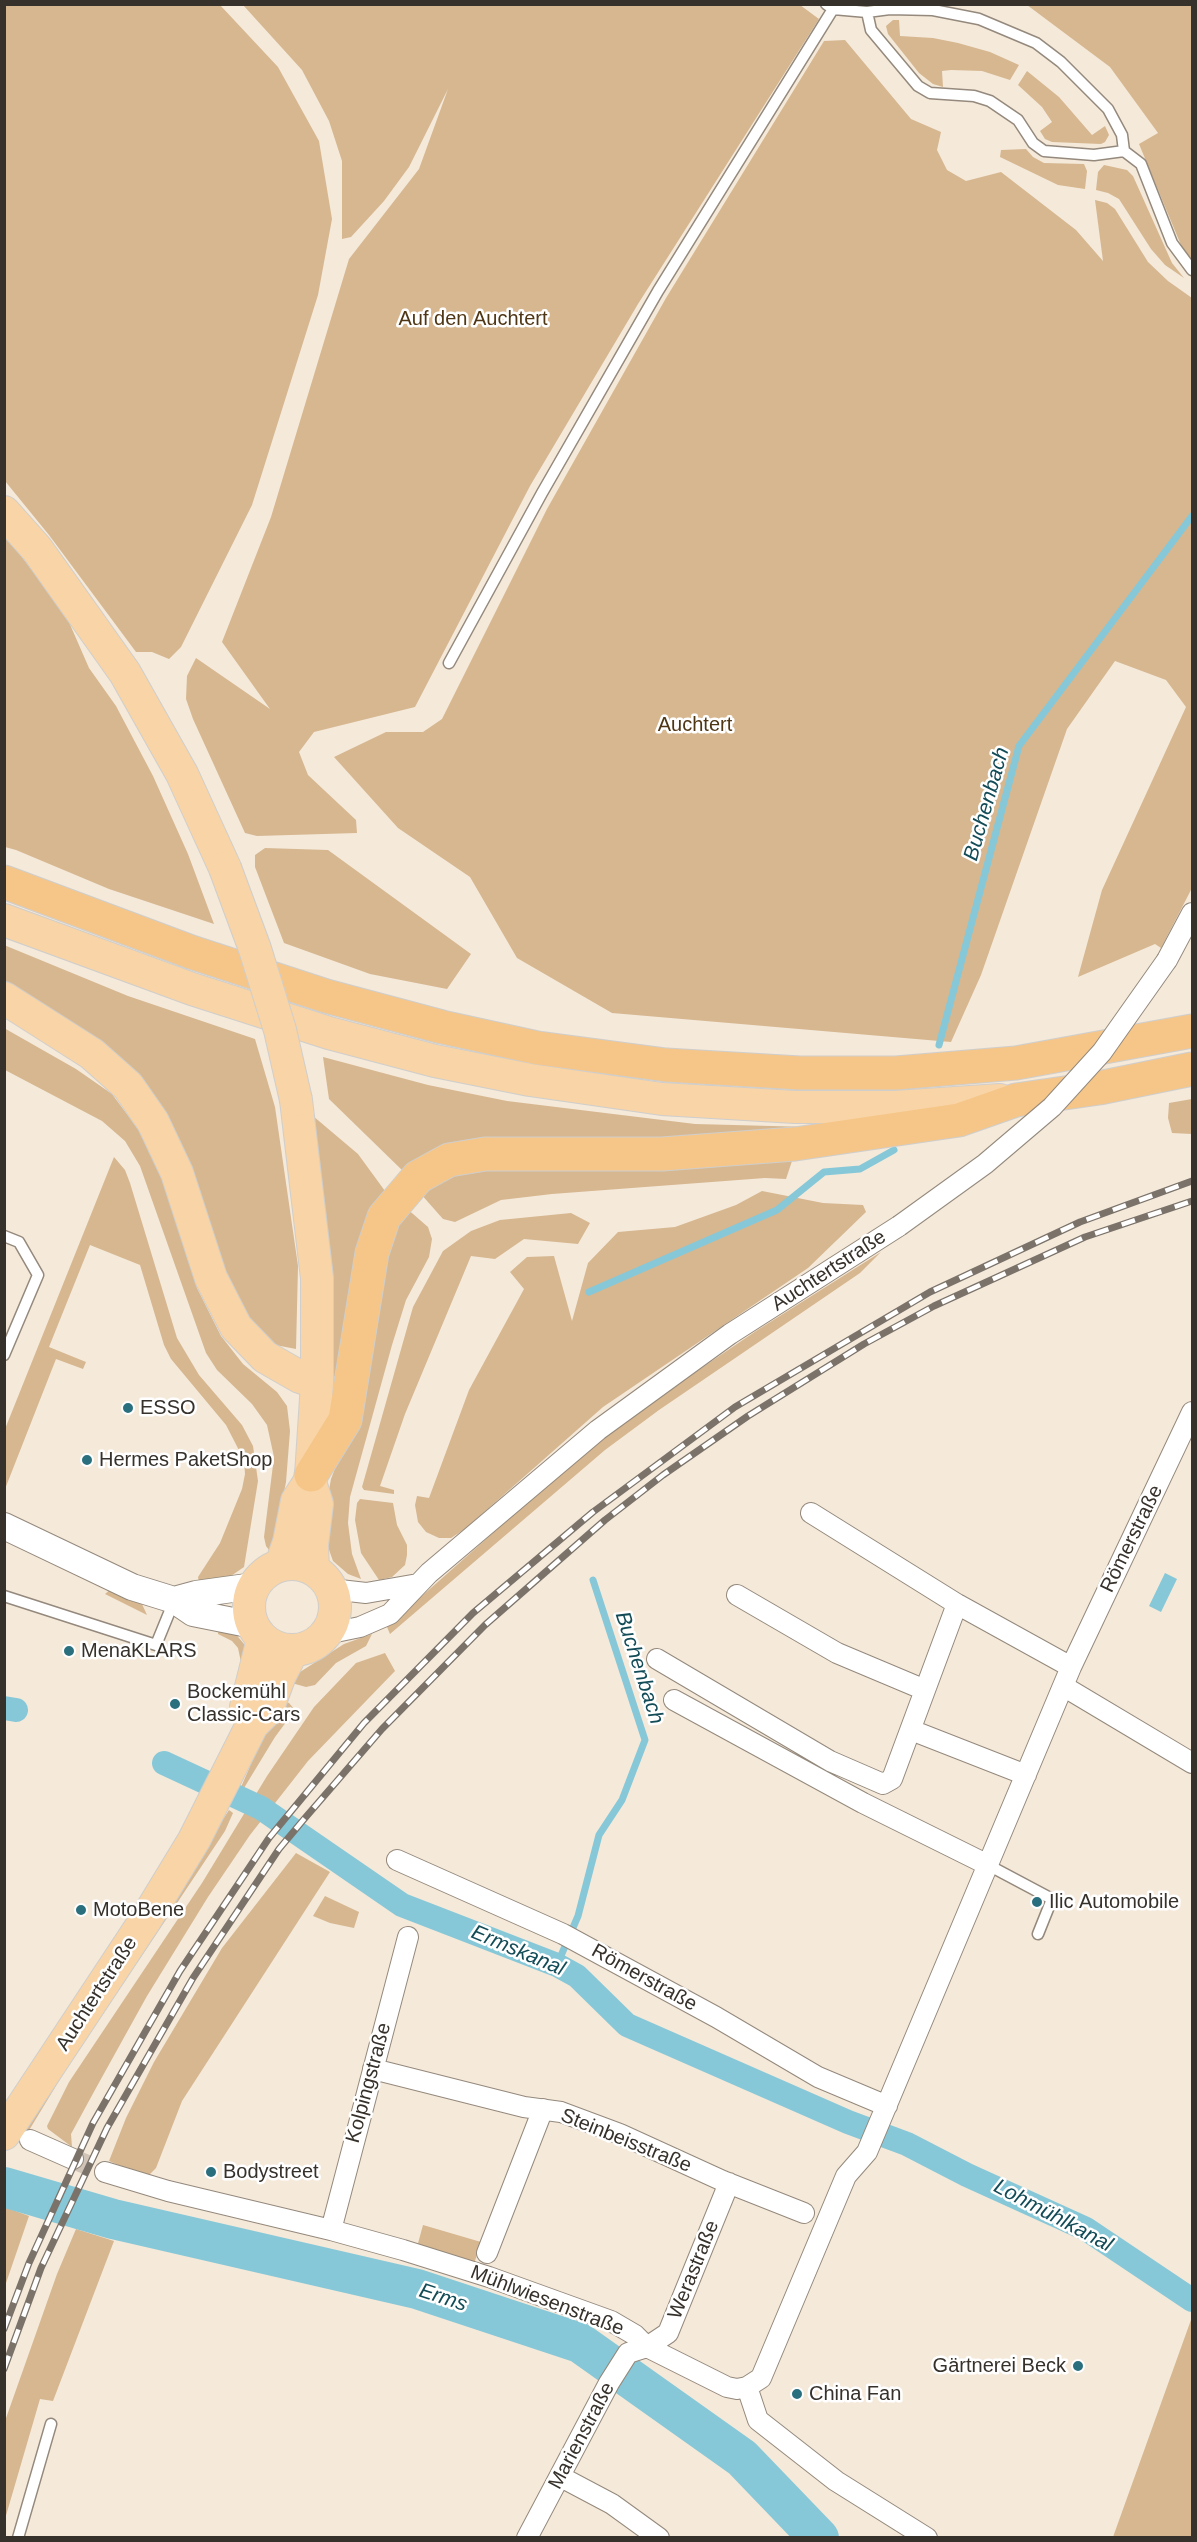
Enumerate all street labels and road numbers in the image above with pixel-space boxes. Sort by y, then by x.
street label: Auchtertstraße [767,1225,891,1317]
street label: Römerstraße [1096,1481,1168,1597]
street label: Auchtertstraße [51,1932,143,2056]
street label: Römerstraße [587,1939,701,2017]
street label: Kolpingstraße [341,2020,397,2146]
street label: Steinbeisstraße [557,2104,695,2178]
street label: Werastraße [663,2217,725,2323]
street label: Mühlwiesenstraße [467,2261,627,2341]
street label: Marienstraße [544,2378,620,2494]

